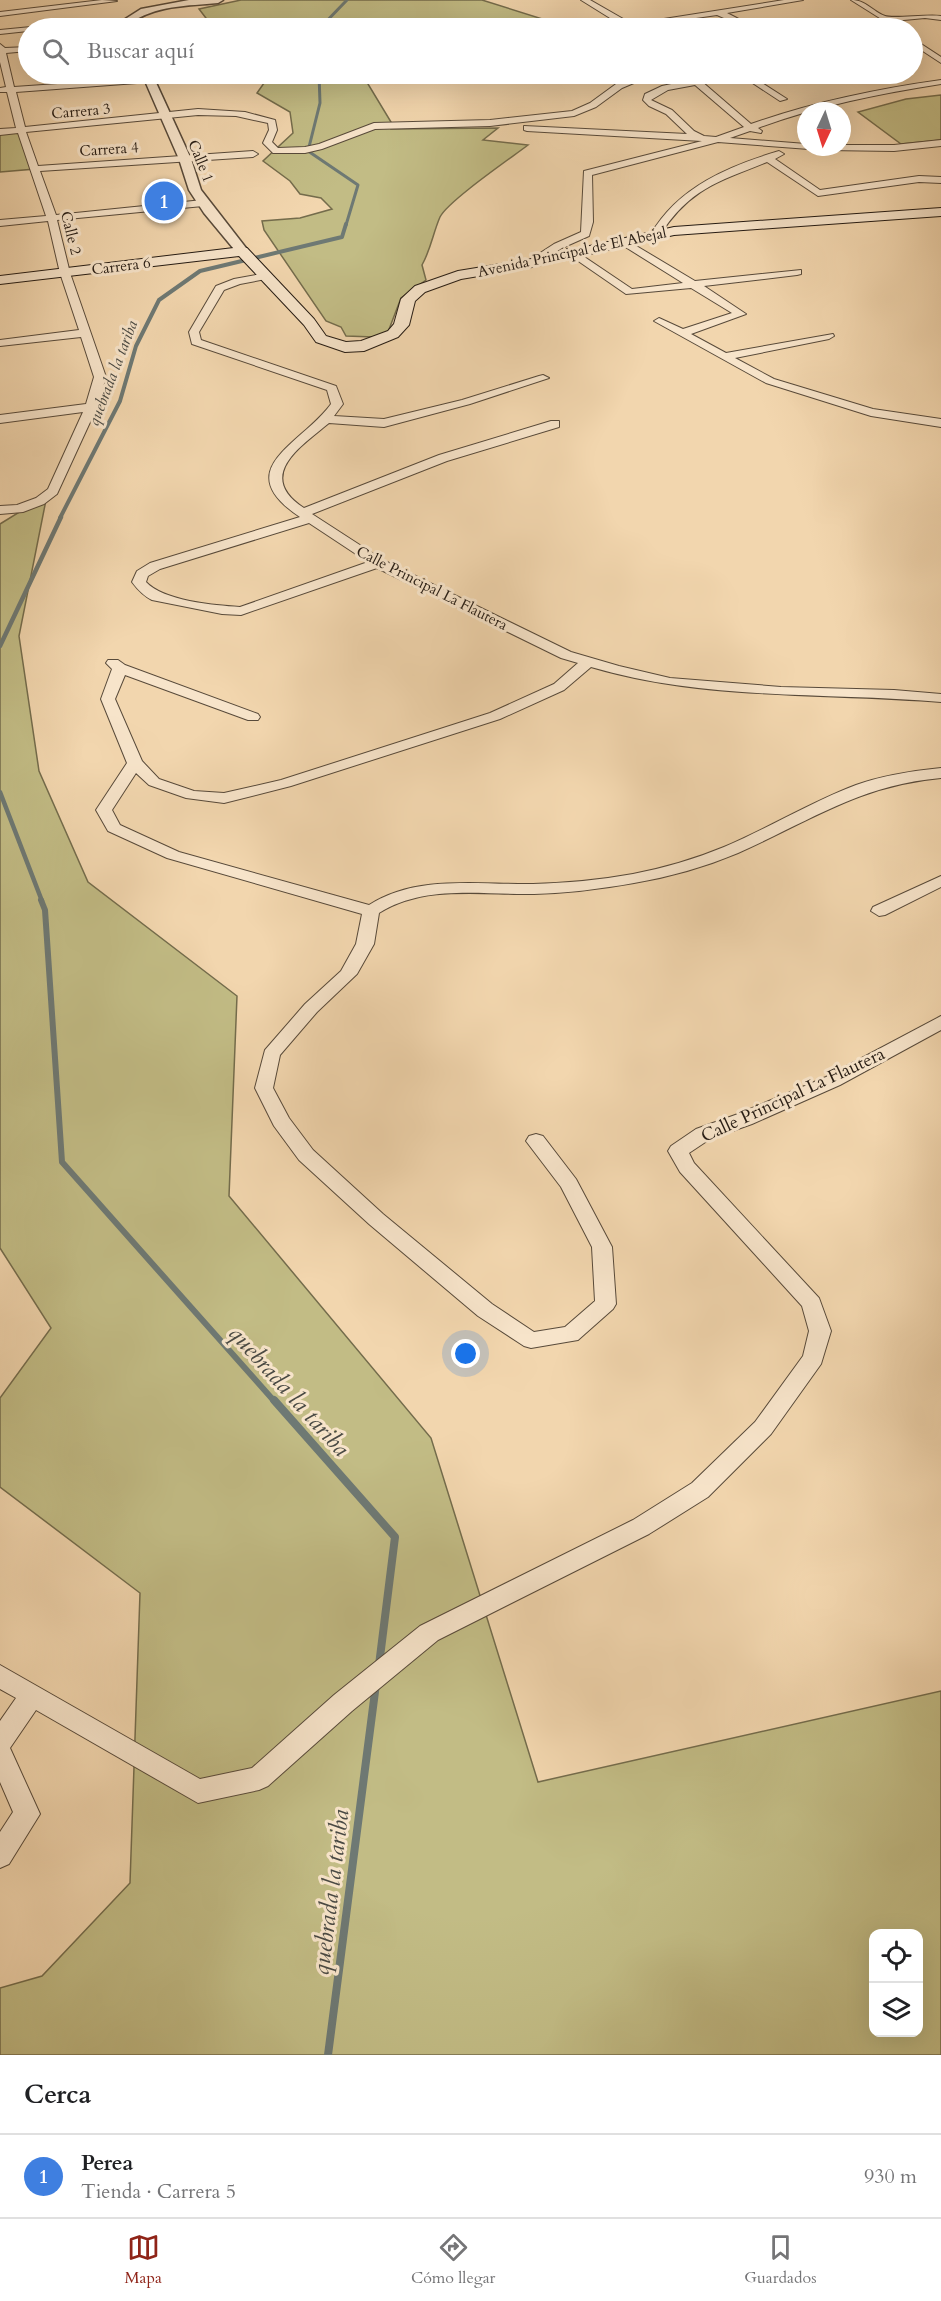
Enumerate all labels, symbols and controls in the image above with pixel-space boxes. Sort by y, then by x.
search box [18,18,923,84]
icon: search [39,35,72,68]
text: Buscar aquí [87,36,194,66]
street label: Carrera 3 [51,98,111,124]
north arrow [797,102,851,156]
street label: Carrera 4 [79,137,140,161]
street label: Calle 1 [183,137,219,185]
pin: 1 [144,178,184,224]
street label: Calle 2 [56,209,86,257]
street label: Avenida Principal de El Abejal [476,222,669,282]
street label: Carrera 6 [90,252,152,280]
water label: quebrada la tariba [83,317,143,429]
street label: Calle Principal La Flautera [353,541,511,635]
street label: Calle Principal La Flautera [697,1041,889,1149]
water label: quebrada la tariba [221,1318,357,1464]
your location [451,1339,480,1368]
water label: quebrada la tariba [304,1807,358,1977]
map controls [869,1929,923,2037]
button: locate [869,1929,923,1983]
button: layers [869,1983,923,2037]
text: Cerca [24,2077,91,2112]
text: Perea [81,2148,134,2178]
text: 1 [38,2163,49,2190]
text: 930 m [864,2163,917,2190]
text: Tienda · Carrera 5 [81,2178,236,2205]
tab: Mapa [124,2231,162,2289]
tab: Cómo llegar [411,2231,495,2289]
tab: Guardados [744,2231,817,2289]

